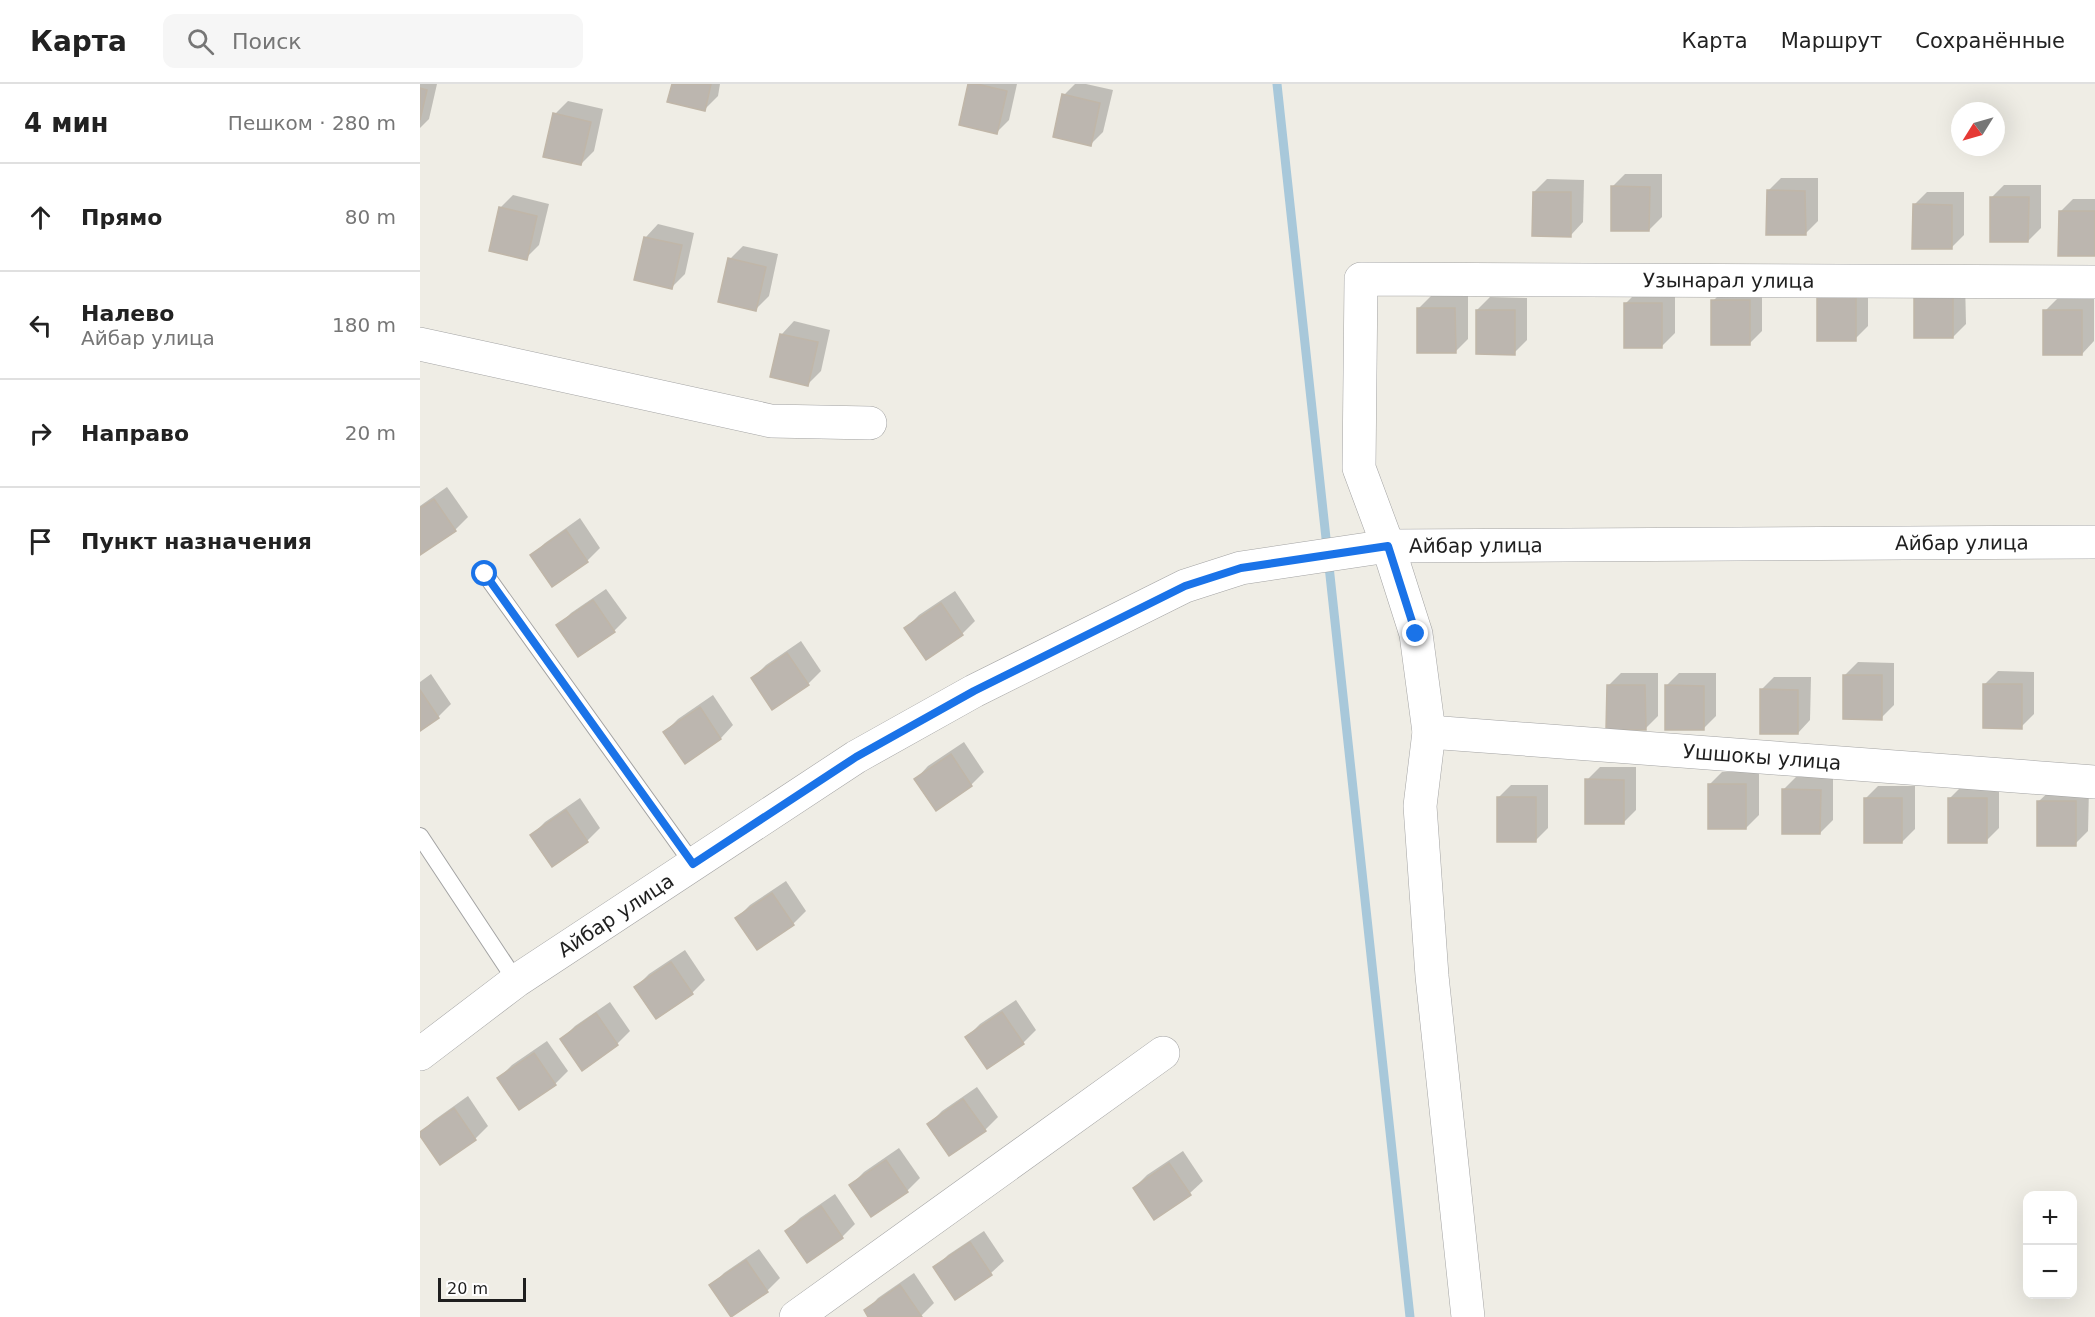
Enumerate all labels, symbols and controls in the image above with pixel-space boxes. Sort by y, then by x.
search box [163,14,583,68]
text: Карта [30,25,127,58]
icon: search [184,25,217,58]
text: Поиск [232,29,302,54]
text: Карта [1682,29,1748,53]
text: Маршрут [1781,29,1882,53]
text: Сохранённые [1915,29,2065,53]
north arrow [1951,102,2005,156]
text: 4 мин [24,108,109,138]
text: Пешком · 280 m [228,111,396,135]
icon: ahead [24,201,57,234]
text: Прямо [81,205,162,230]
text: 80 m [345,205,396,229]
street label: Узынарал улица [1643,268,1815,293]
text: Налево [81,301,174,326]
icon: left [24,309,57,342]
text: 180 m [332,313,396,337]
text: Айбар улица [81,326,215,350]
icon: right [24,417,57,450]
text: Направо [81,421,189,446]
text: 20 m [345,421,396,445]
icon: arrive [24,525,57,558]
text: Пункт назначения [81,529,312,554]
street label: Айбар улица [1895,530,2029,555]
street label: Айбар улица [1409,533,1543,558]
route start [471,560,497,586]
route end [1402,620,1428,646]
street label: Ушшокы улица [1682,739,1842,775]
street label: Айбар улица [553,868,678,962]
map controls [2023,1191,2077,1299]
button: + [2023,1191,2077,1245]
button: − [2023,1245,2077,1299]
scale bar [438,1275,526,1302]
text: 20 m [447,1279,488,1298]

